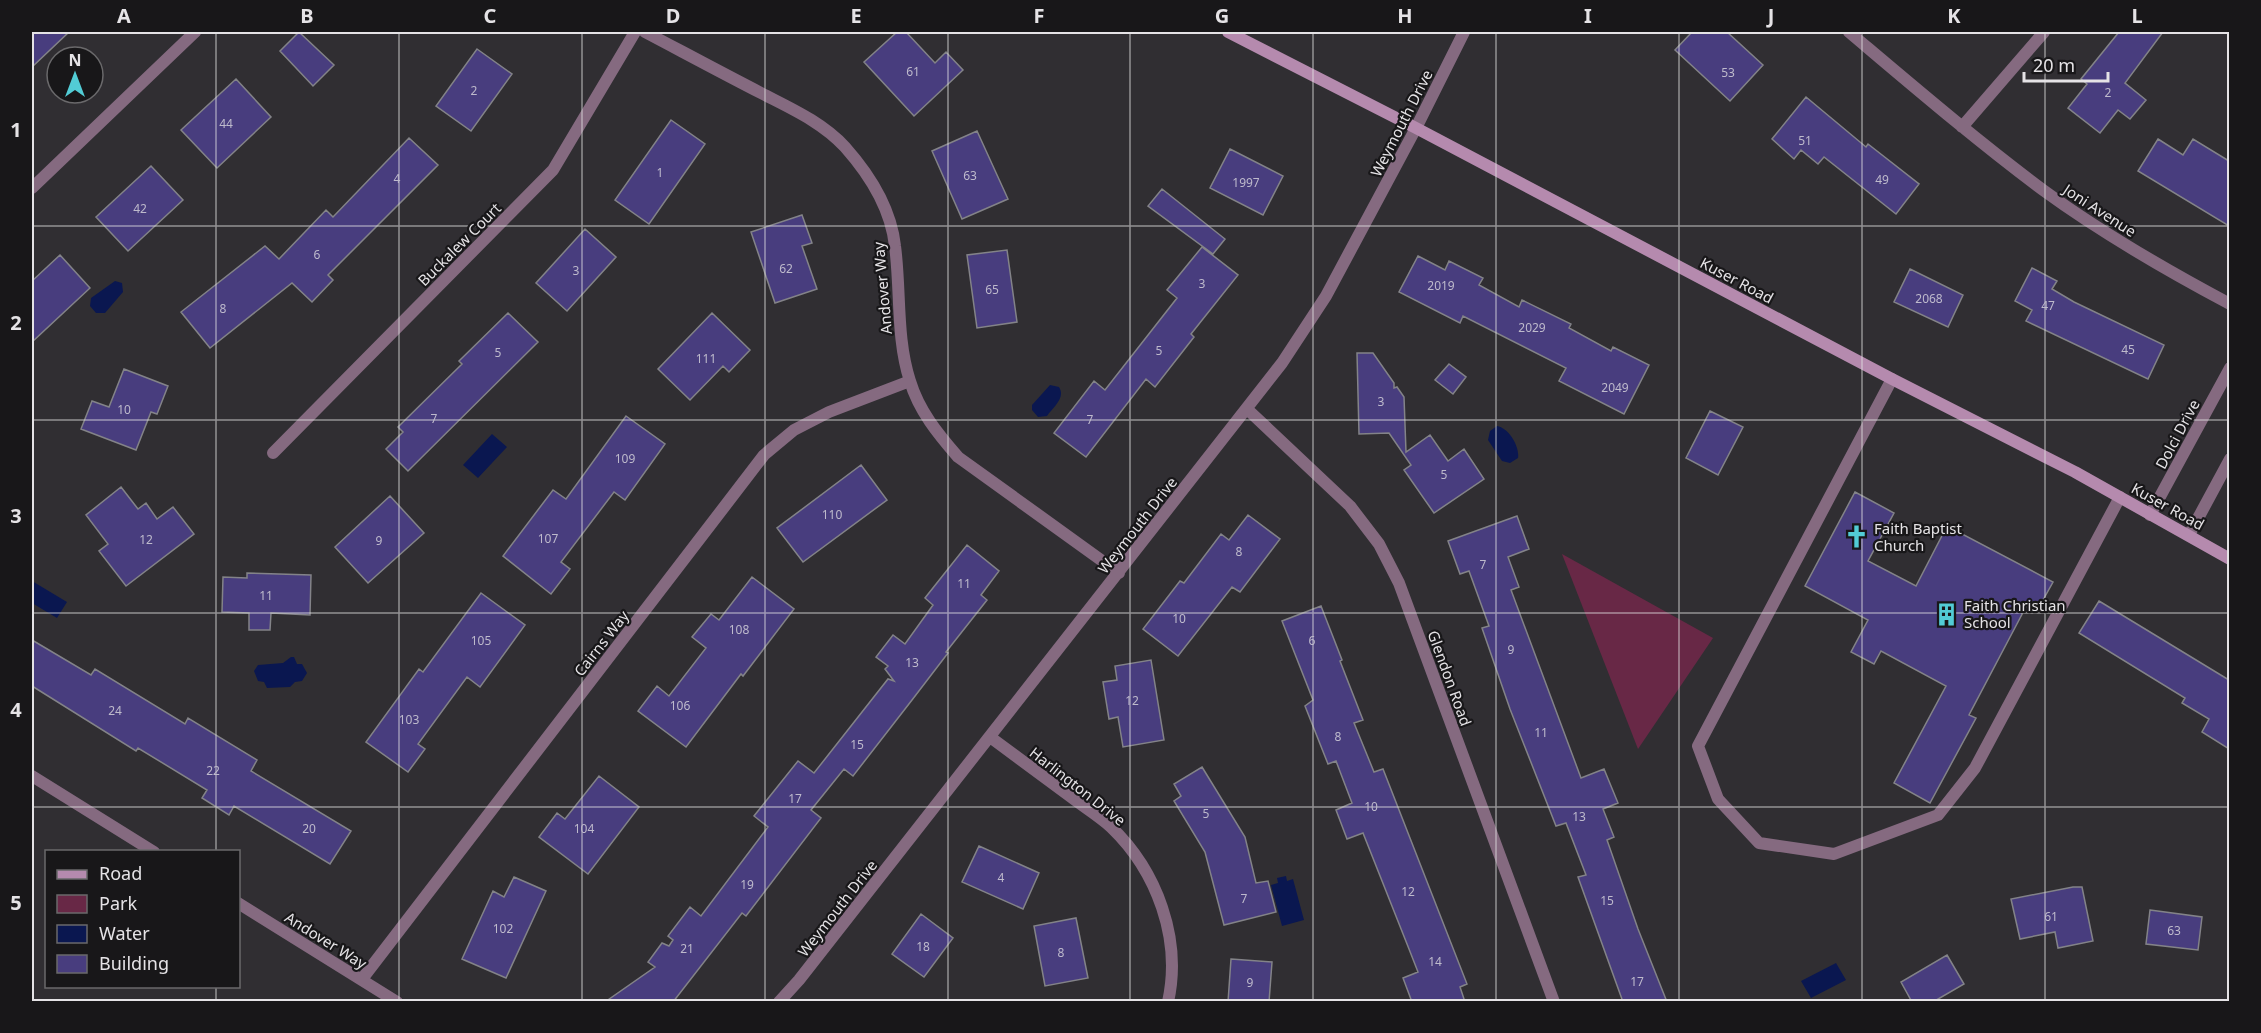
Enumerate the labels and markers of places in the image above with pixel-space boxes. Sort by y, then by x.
place label: Faith Baptist Church [1874,518,1963,555]
church icon: Faith Baptist Church [1843,524,1869,550]
place label: Faith Christian School [1964,595,2066,632]
building icon: Faith Christian School [1933,601,1959,627]

